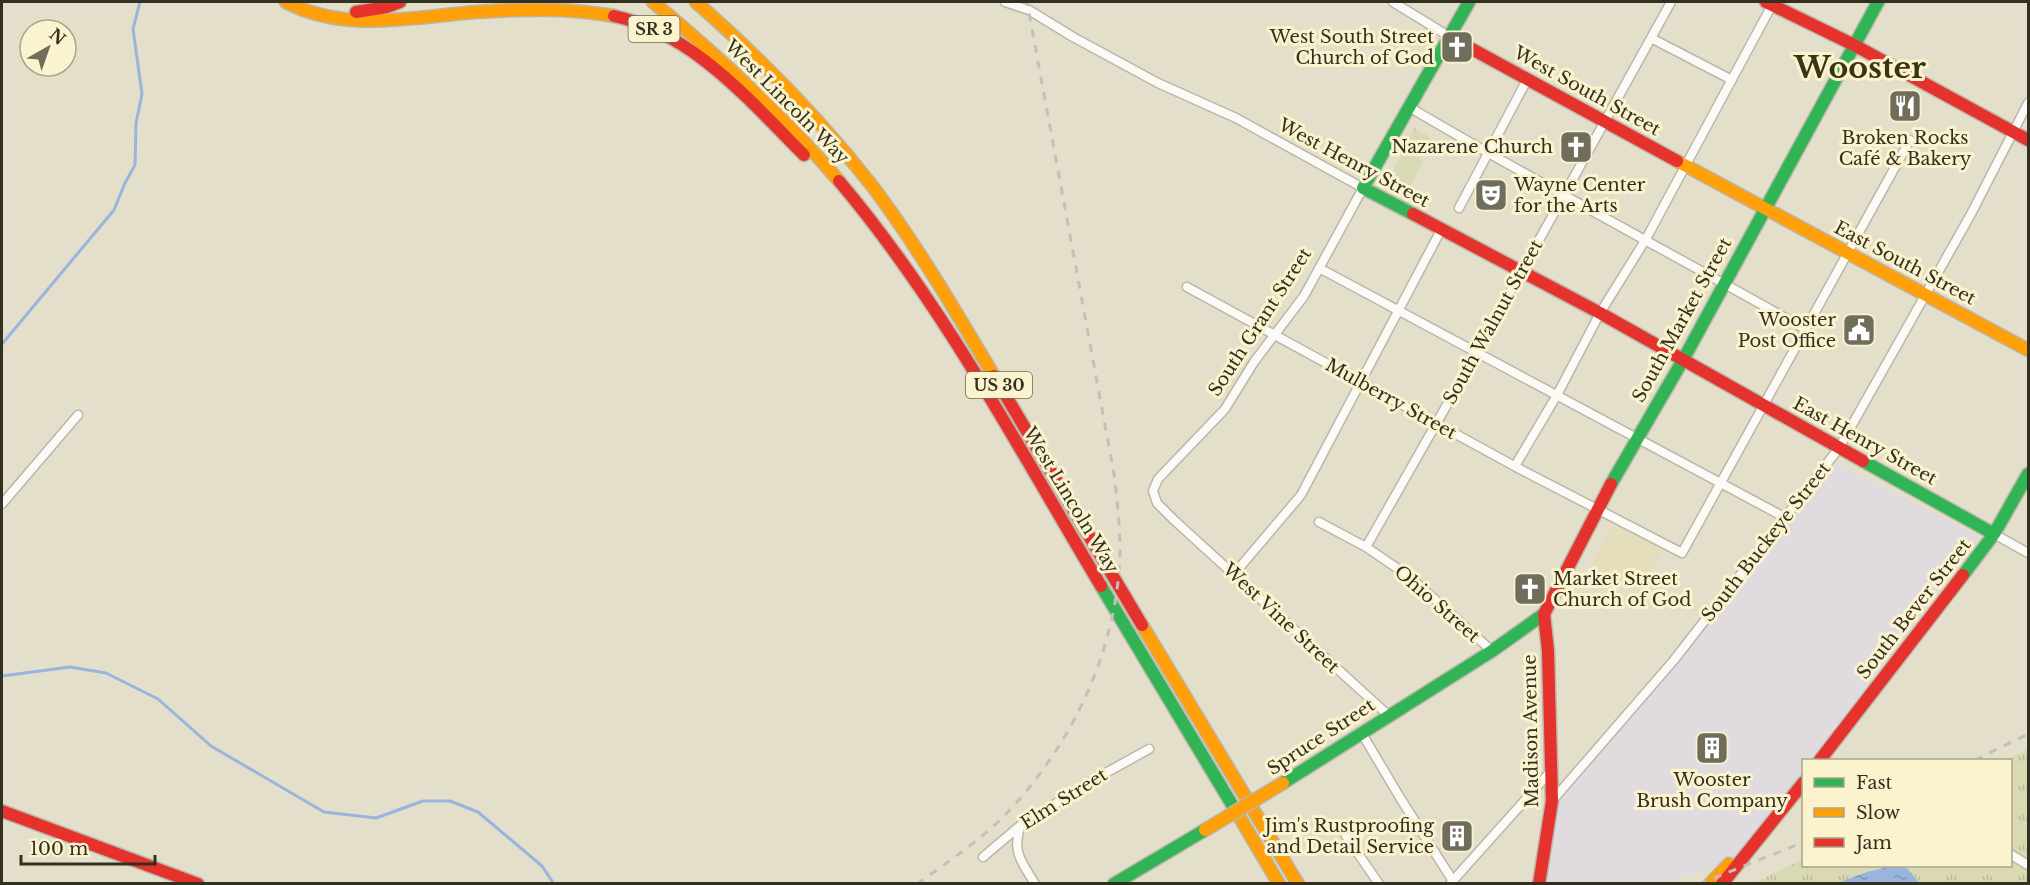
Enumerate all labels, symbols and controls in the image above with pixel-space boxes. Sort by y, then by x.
road number: SR 3 [628,16,680,42]
north arrow [18,18,78,78]
text: N [45,24,70,49]
place label: West South Street Church of God [1269,26,1434,69]
church icon: West South Street Church of God [1439,29,1475,65]
street label: West Lincoln Way [720,35,854,169]
street label: West South Street [1509,41,1664,141]
district label: Wooster [1793,49,1926,86]
restaurant icon: Broken Rocks Café & Bakery [1887,88,1923,124]
street label: West Henry Street [1274,113,1434,212]
place label: Broken Rocks Café & Bakery [1839,127,1972,170]
church icon: Nazarene Church [1558,129,1594,165]
place label: Nazarene Church [1392,136,1553,158]
place label: Wayne Center for the Arts [1513,174,1646,217]
theatre icon: Wayne Center for the Arts [1473,177,1509,213]
street label: East South Street [1830,216,1980,310]
street label: South Market Street [1628,234,1737,406]
street label: South Walnut Street [1439,236,1548,408]
street label: South Grant Street [1204,243,1316,400]
place label: Wooster Post Office [1738,309,1836,352]
public building icon: Wooster Post Office [1841,312,1877,348]
street label: Mulberry Street [1322,354,1461,444]
road number: US 30 [966,372,1032,398]
street label: East Henry Street [1789,392,1941,490]
street label: West Lincoln Way [1018,422,1124,578]
street label: South Buckeye Street [1697,458,1835,626]
street label: South Bever Street [1852,534,1976,684]
street label: West Vine Street [1217,558,1344,678]
street label: Ohio Street [1390,561,1485,647]
place label: Market Street Church of God [1553,568,1691,611]
church icon: Market Street Church of God [1512,571,1548,607]
street label: Madison Avenue [1519,654,1543,808]
street label: Spruce Street [1263,694,1379,780]
building icon: Wooster Brush Company [1694,730,1730,766]
legend [1802,759,2012,867]
street label: Elm Street [1017,764,1111,834]
place label: Wooster Brush Company [1636,769,1788,812]
text: Fast [1856,772,1893,794]
text: Slow [1856,802,1901,824]
place label: Jim's Rustproofing and Detail Service [1263,815,1434,858]
building icon: Jim's Rustproofing and Detail Service [1439,818,1475,854]
scale bar [21,828,154,866]
text: Jam [1854,832,1892,854]
text: 100 m [30,838,88,860]

